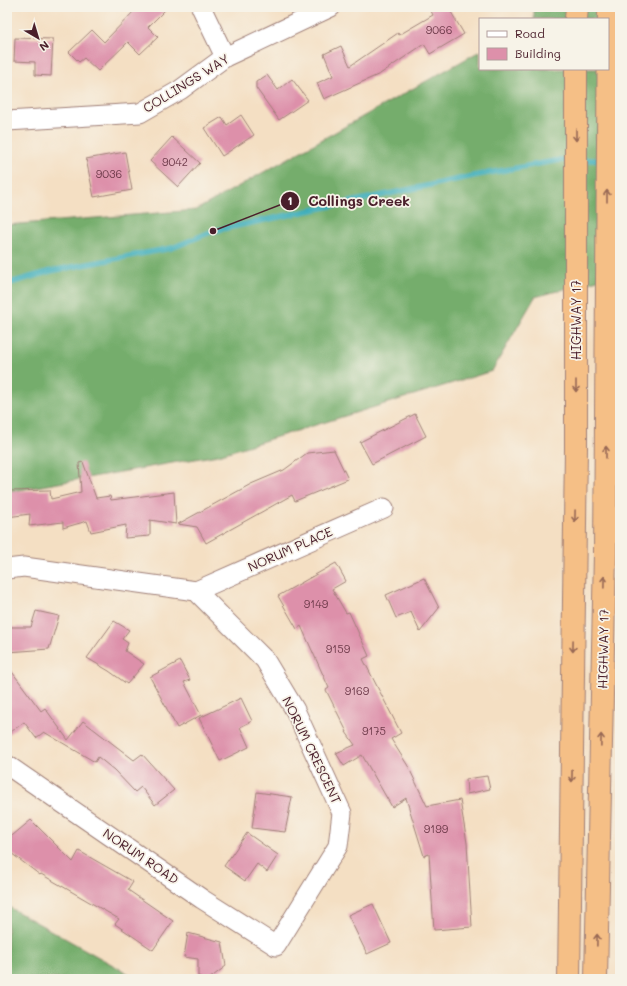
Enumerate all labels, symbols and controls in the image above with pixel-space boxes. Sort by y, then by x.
north arrow [18,18,58,58]
legend [479,18,609,70]
house number: 9066 [426,22,452,37]
text: Road [515,25,545,41]
text: N [37,38,52,55]
text: Building [515,45,561,61]
street label: COLLINGS WAY [139,49,232,116]
one-way arrow [572,128,580,141]
house number: 9042 [162,154,188,169]
house number: 9036 [96,166,122,181]
callout: Collings Creek [280,188,418,214]
one-way arrow [603,190,611,203]
text: Collings Creek [308,191,410,210]
text: 1 [287,192,293,208]
street label: HIGHWAY 17 [567,280,584,360]
one-way arrow [572,379,580,392]
one-way arrow [602,446,609,459]
one-way arrow [571,509,579,522]
street label: NORUM PLACE [245,522,335,575]
one-way arrow [600,576,608,589]
house number: 9149 [304,596,329,611]
street label: HIGHWAY 17 [593,609,612,689]
one-way arrow [569,639,577,652]
house number: 9159 [326,641,351,656]
house number: 9169 [345,683,370,698]
street label: NORUM CRESCENT [279,693,346,806]
house number: 9175 [362,723,386,738]
one-way arrow [597,734,605,747]
one-way arrow [568,769,576,782]
house number: 9199 [424,821,449,836]
street label: NORUM ROAD [100,824,183,887]
one-way arrow [593,934,601,947]

